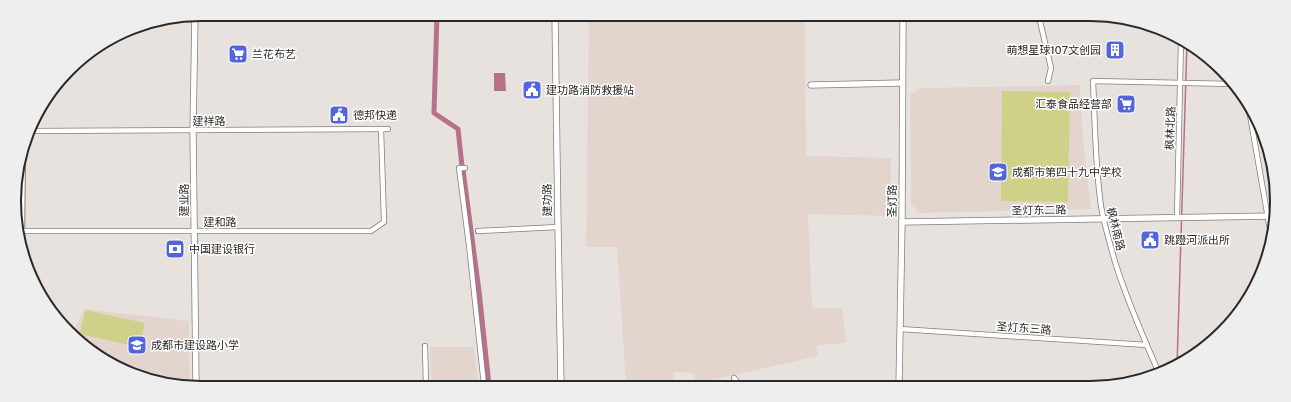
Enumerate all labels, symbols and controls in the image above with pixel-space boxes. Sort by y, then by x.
building icon: 萌想星球107文创园 [1104,39,1126,61]
supermarket icon: 兰花布艺 [227,43,249,65]
place label: 萌想星球107文创园 [1006,44,1101,56]
place label: 兰花布艺 [252,48,296,60]
public building icon: 建功路消防救援站 [521,79,543,101]
place label: 建功路消防救援站 [546,84,634,96]
supermarket icon: 汇泰食品经营部 [1115,93,1137,115]
place label: 汇泰食品经营部 [1035,98,1112,110]
public building icon: 德邦快递 [328,104,350,126]
street label: 枫林北路 [1163,106,1177,150]
place label: 德邦快递 [353,109,397,121]
street label: 建祥路 [193,115,226,127]
school or university icon: 成都市第四十九中学校 [987,161,1009,183]
place label: 成都市第四十九中学校 [1012,166,1122,178]
street label: 建功路 [541,183,553,217]
street label: 建业路 [178,184,190,217]
street label: 圣灯路 [886,185,898,218]
street label: 圣灯东二路 [1011,204,1067,216]
street label: 枫林南路 [1105,206,1127,252]
street label: 建和路 [204,216,237,228]
public building icon: 跳蹬河派出所 [1139,229,1161,251]
place label: 跳蹬河派出所 [1164,234,1230,246]
bank icon: 中国建设银行 [164,238,186,260]
place label: 中国建设银行 [189,243,255,255]
street label: 圣灯东三路 [996,320,1052,336]
school or university icon: 成都市建设路小学 [126,334,148,356]
place label: 成都市建设路小学 [151,339,239,351]

